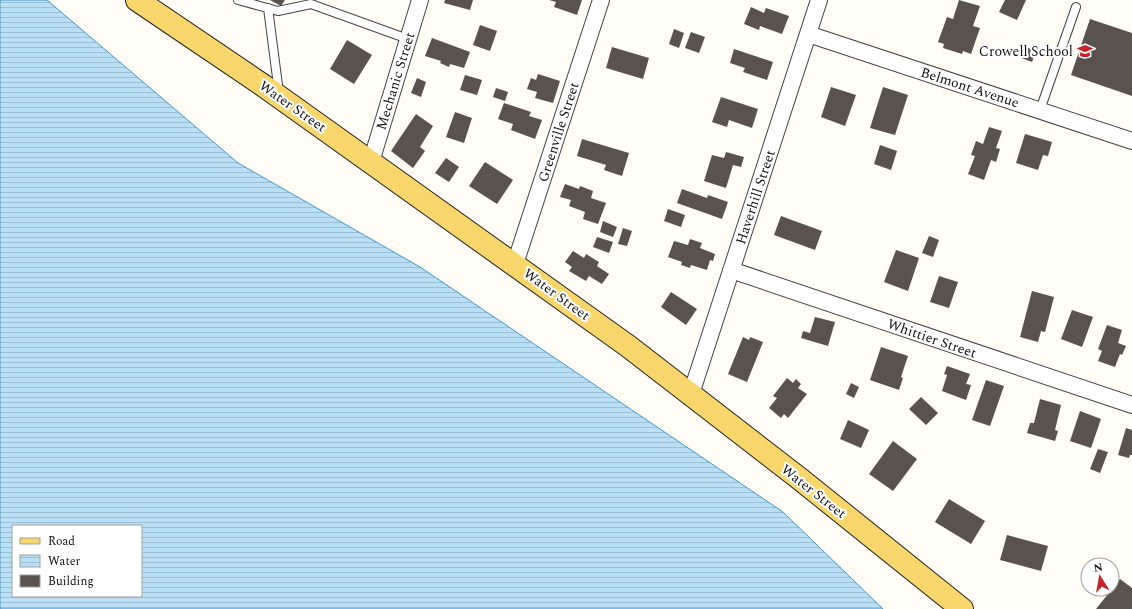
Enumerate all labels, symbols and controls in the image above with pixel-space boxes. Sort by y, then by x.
street label: Mechanic Street [371,30,420,133]
place label: Crowell School [979,41,1073,62]
school or university icon: Crowell School [1076,42,1094,60]
street label: Belmont Avenue [918,62,1022,113]
street label: Water Street [255,75,331,137]
street label: Greenville Street [532,79,585,185]
street label: Haverhill Street [730,147,781,247]
street label: Water Street [519,263,594,326]
street label: Whittier Street [884,313,979,364]
street label: Water Street [777,459,851,524]
legend [12,525,142,597]
text: Road [48,532,75,551]
text: Water [48,552,80,571]
north arrow [1080,557,1120,597]
text: N [1092,558,1104,577]
text: Building [48,572,94,591]

